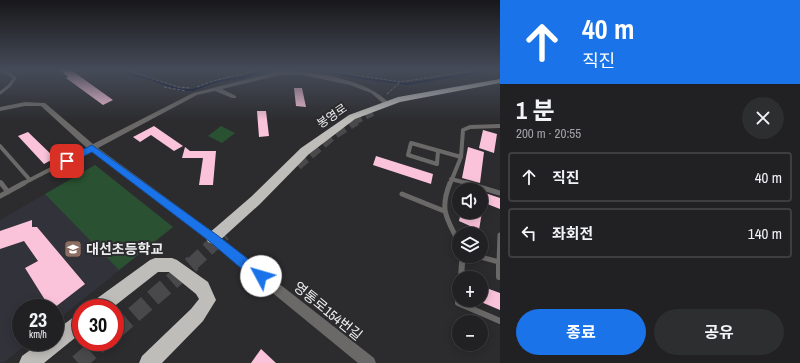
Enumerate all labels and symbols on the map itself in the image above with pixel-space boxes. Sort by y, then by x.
street label: 봉영로 [314,100,350,132]
pin [50,144,84,178]
school or university icon: 대선초등학교 [63,239,83,259]
place label: 대선초등학교 [86,240,163,258]
position arrow [240,255,282,297]
street label: 영통로154번길 [290,278,366,344]
speed limit sign: 30 [72,299,124,351]

